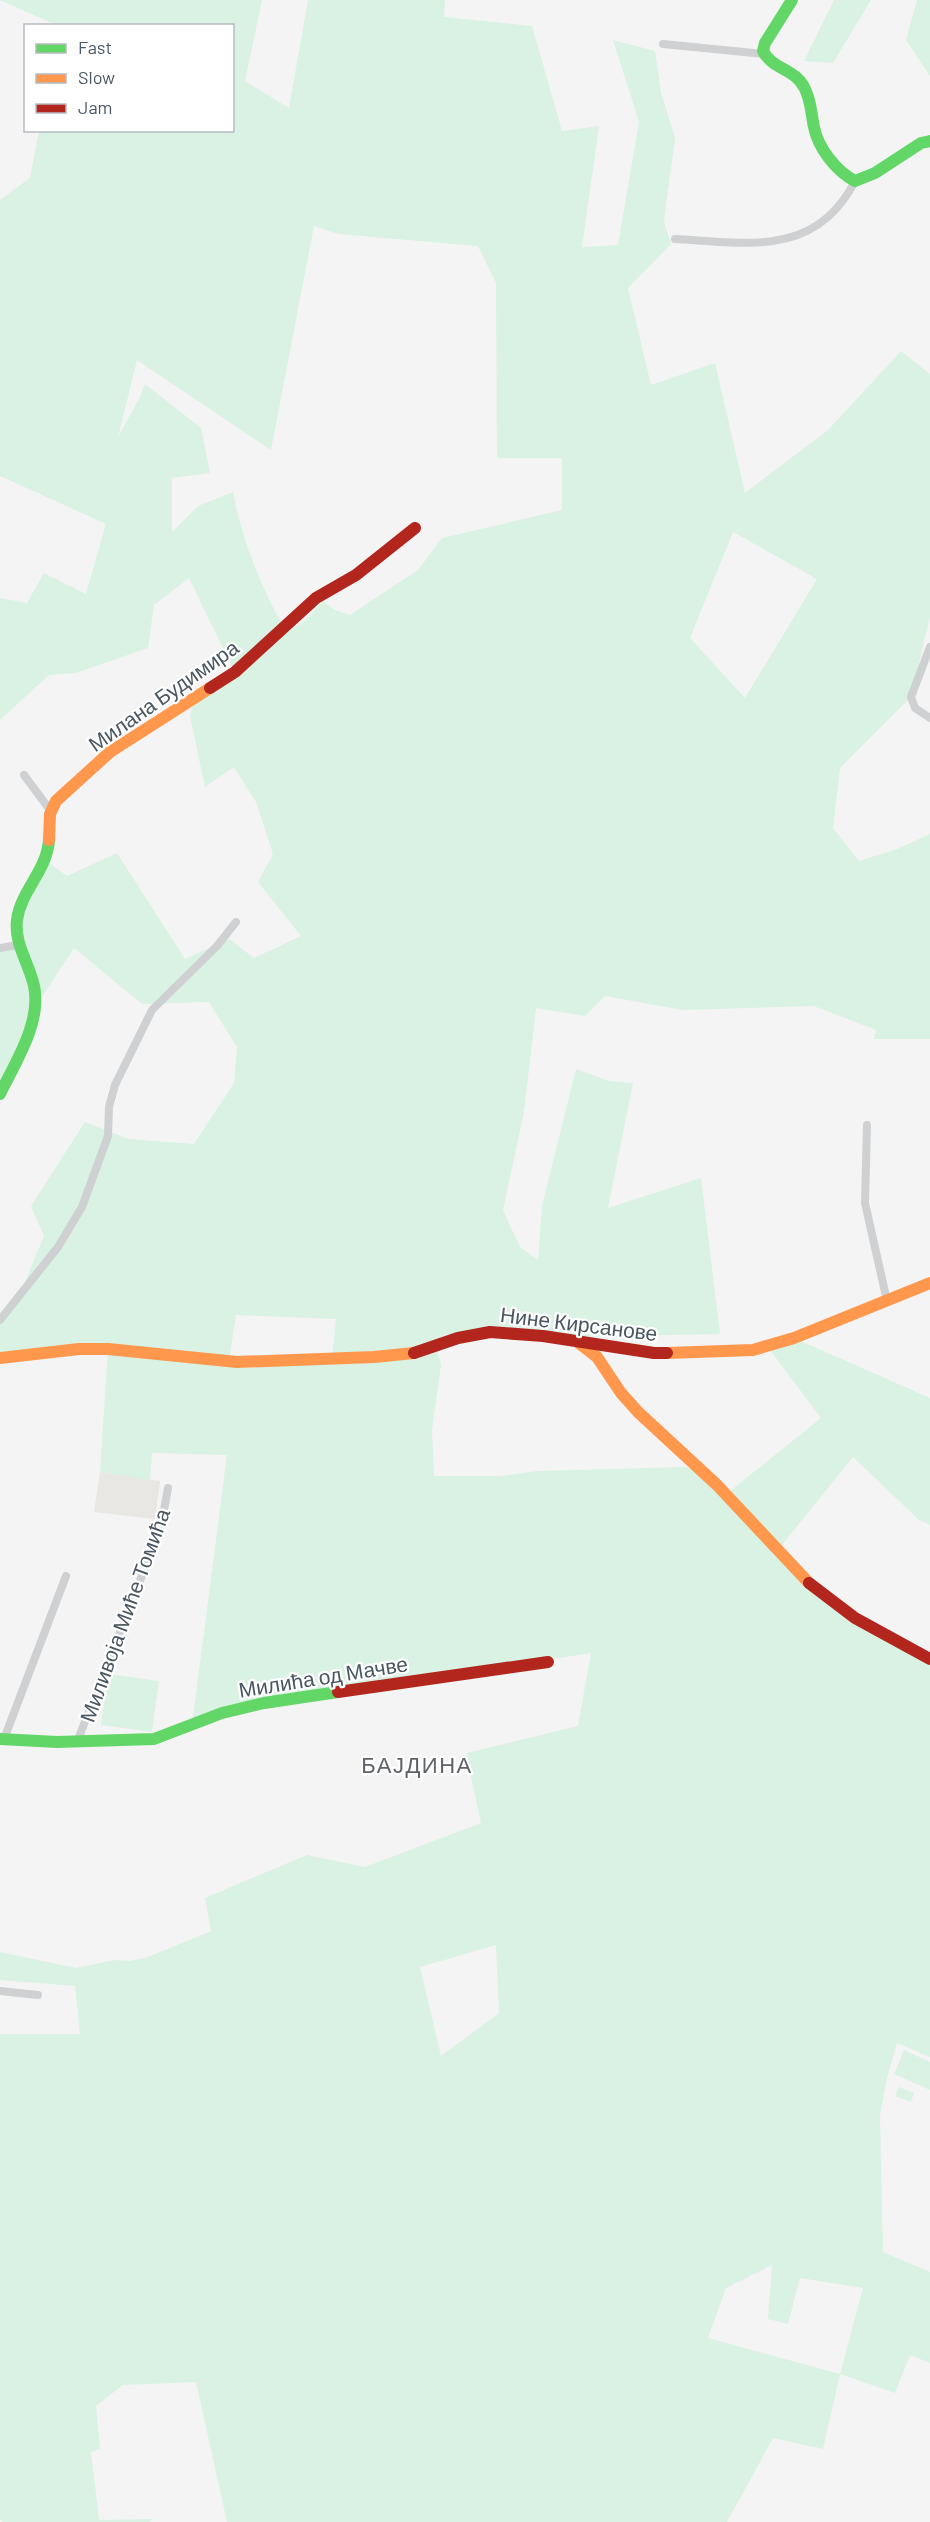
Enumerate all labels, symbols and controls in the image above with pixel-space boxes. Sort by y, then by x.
legend [24,24,234,132]
text: Fast [78,36,112,58]
text: Slow [78,66,115,88]
text: Jam [78,96,112,118]
street label: Милана Будимира [83,634,243,756]
street label: Нине Кирсанове [499,1301,659,1345]
street label: Миливоја Миће Томића [74,1504,174,1725]
street label: Милића од Мачве [237,1650,409,1702]
district label: БАЈДИНА [361,1751,473,1778]

